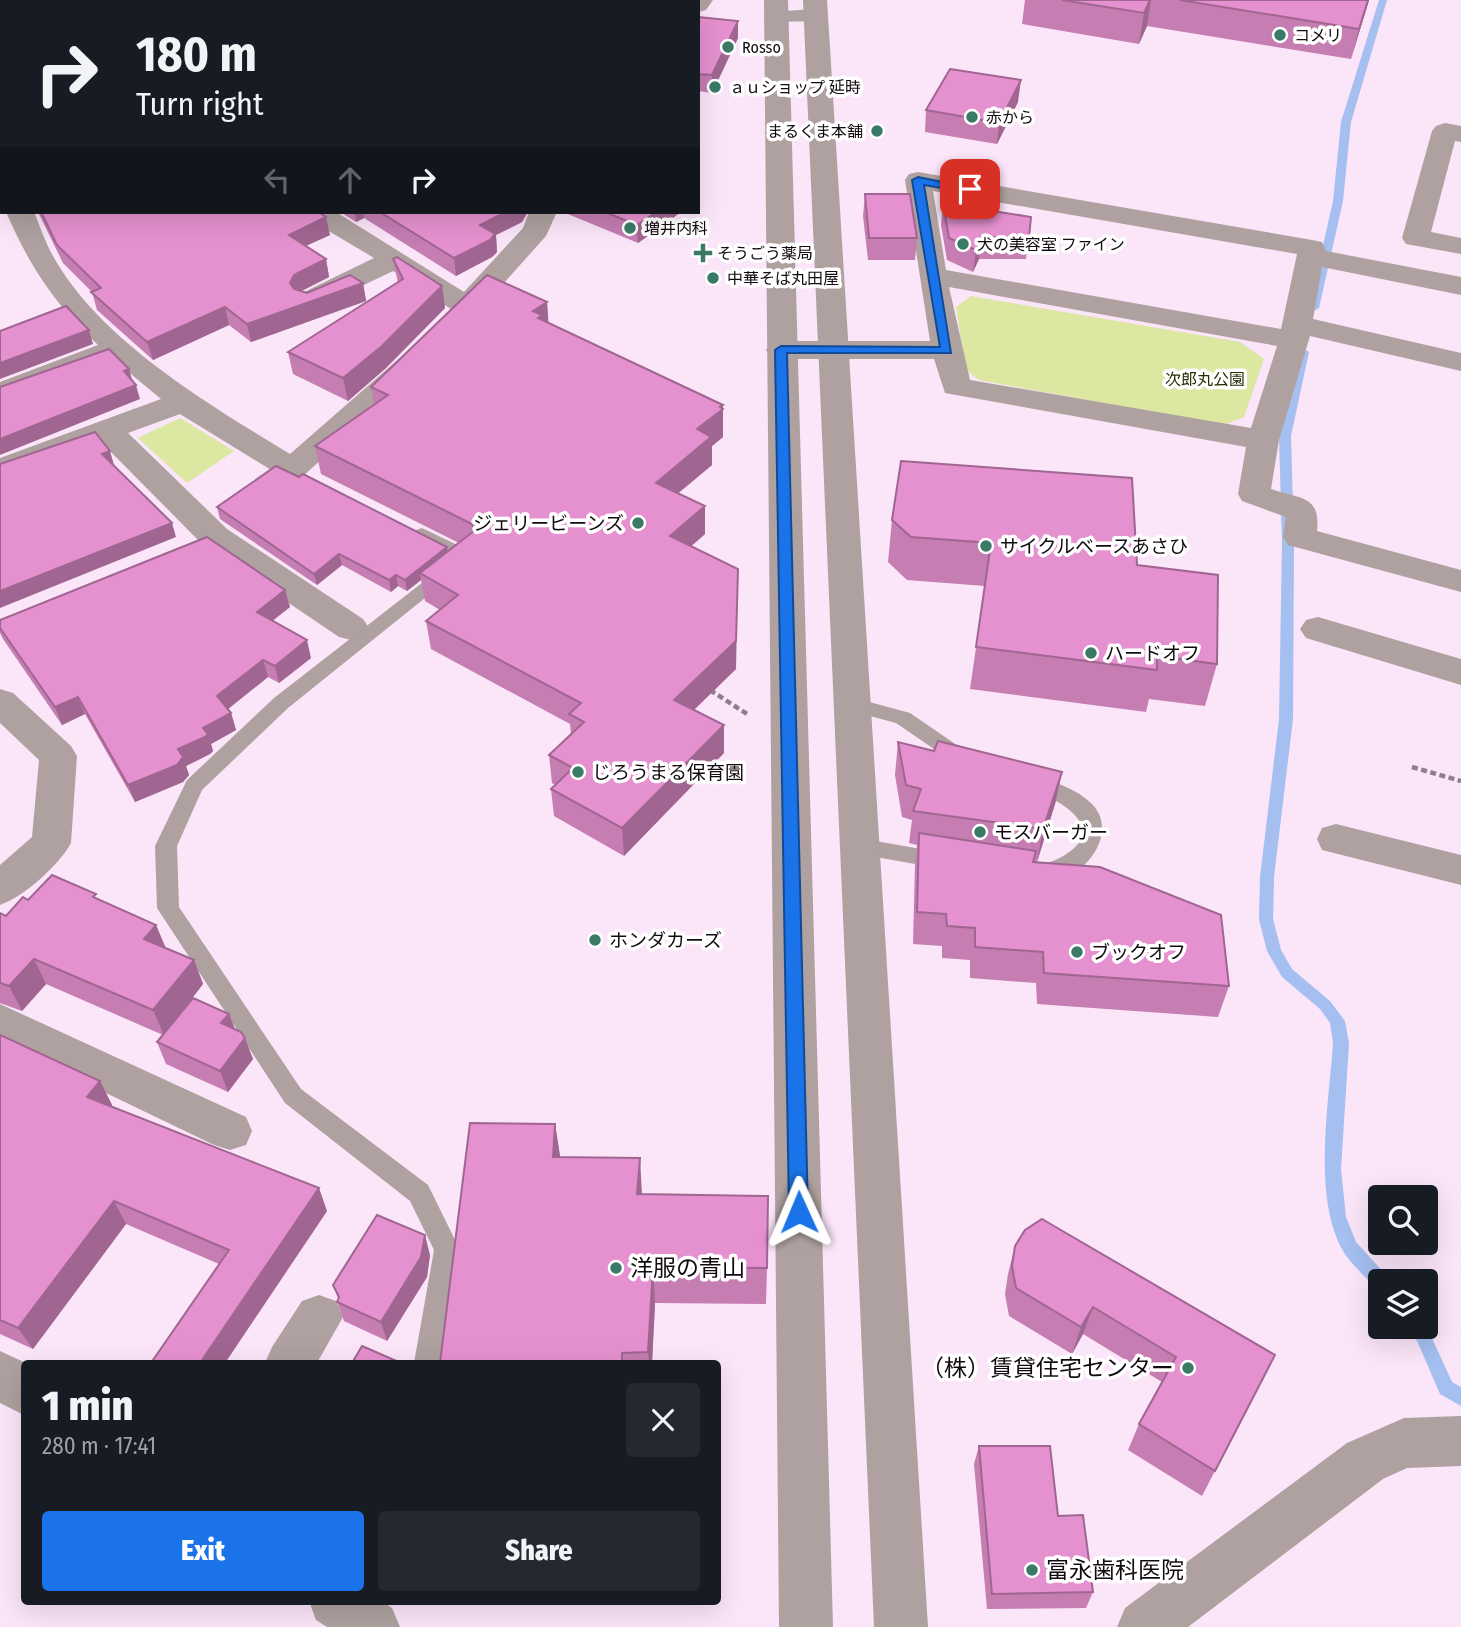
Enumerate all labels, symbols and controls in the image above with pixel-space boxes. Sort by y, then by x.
text: 180 m [136,25,257,84]
place label: コメリ [1294,26,1342,45]
marker: コメリ [1272,27,1288,43]
icon: right [21,28,112,119]
place label: Rosso [742,38,781,57]
marker: Rosso [720,39,736,55]
place label: ａｕショップ 延時 [729,78,861,97]
marker: ａｕショップ 延時 [707,79,723,95]
text: Turn right [136,85,263,123]
place label: 赤から [986,108,1034,127]
marker: 赤から [964,109,980,125]
place label: まるくま本舗 [767,122,863,141]
marker: まるくま本舗 [869,123,885,139]
pin [940,159,1000,219]
icon: left [258,161,296,199]
icon: ahead [331,161,369,199]
icon: right [404,161,442,199]
icon: arrive [951,170,989,208]
place label: 増井内科 [644,219,708,238]
marker: 増井内科 [622,220,638,236]
place label: 犬の美容室 ファイン [977,235,1125,254]
marker: 犬の美容室 ファイン [955,236,971,252]
place label: そうごう薬局 [717,244,813,263]
marker: そうごう薬局 [695,245,711,261]
place label: 中華そば丸田屋 [727,269,839,288]
marker: 中華そば丸田屋 [705,270,721,286]
park label: 次郎丸公園 [1165,370,1245,389]
place label: ジェリービーンズ [473,512,624,535]
marker: ジェリービーンズ [630,515,646,531]
place label: サイクルベースあさひ [1000,535,1188,558]
marker: サイクルベースあさひ [978,538,994,554]
place label: ハードオフ [1105,642,1200,665]
marker: ハードオフ [1083,645,1099,661]
place label: じろうまる保育園 [592,761,744,784]
marker: じろうまる保育園 [570,764,586,780]
place label: モスバーガー [994,821,1108,844]
marker: モスバーガー [972,824,988,840]
place label: ホンダカーズ [609,929,722,952]
marker: ホンダカーズ [587,932,603,948]
place label: ブックオフ [1091,941,1186,964]
marker: ブックオフ [1069,944,1085,960]
position arrow [762,1175,836,1249]
map controls [1368,1185,1438,1339]
button: search [1368,1185,1438,1255]
place label: 洋服の青山 [630,1254,745,1282]
marker: 洋服の青山 [608,1260,624,1276]
button: layers [1368,1269,1438,1339]
place label: （株）賃貸住宅センター [921,1354,1174,1382]
marker: （株）賃貸住宅センター [1180,1360,1196,1376]
text: 1 min [42,1381,133,1431]
button: close [626,1383,700,1457]
text: 280 m · 17:41 [42,1432,156,1460]
button: Exit [42,1511,364,1591]
button: Share [378,1511,700,1591]
place label: 富永歯科医院 [1046,1556,1184,1584]
marker: 富永歯科医院 [1024,1562,1040,1578]

